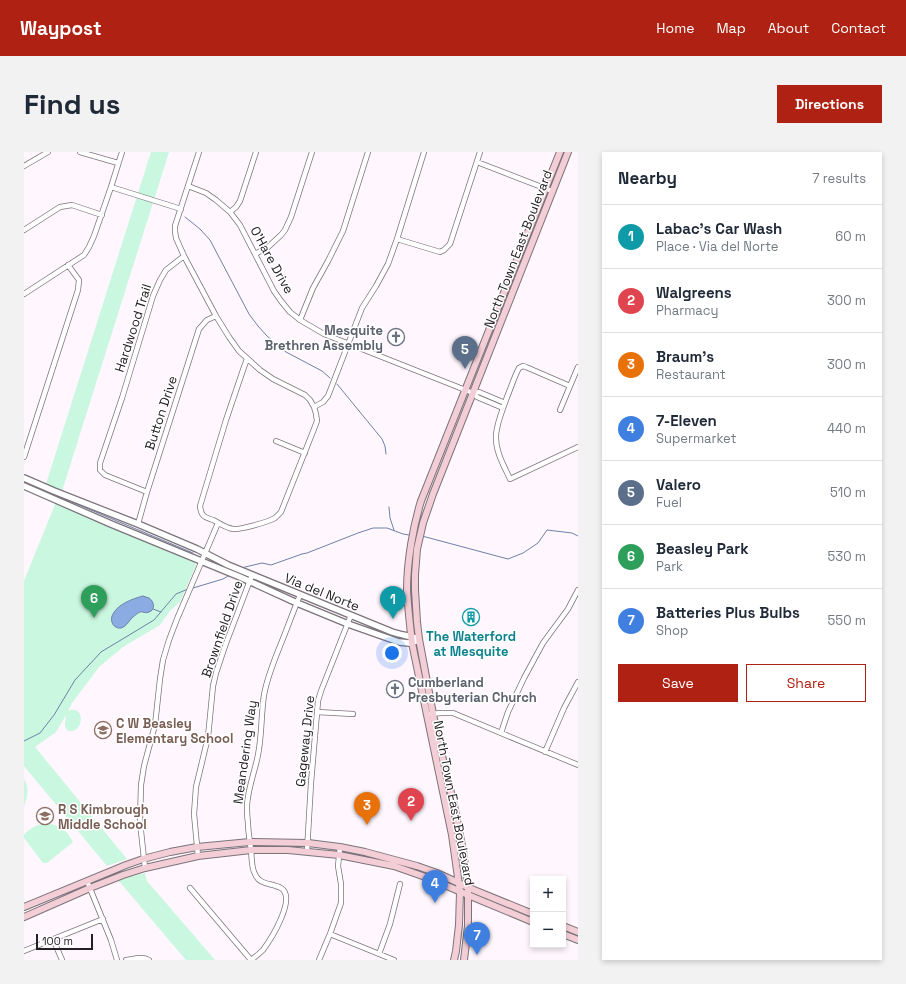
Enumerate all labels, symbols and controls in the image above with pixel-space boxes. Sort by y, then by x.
text: Waypost [20,16,102,41]
text: Home [656,19,694,37]
text: Map [716,19,746,37]
text: About [768,19,809,37]
text: Contact [831,19,886,37]
button: Directions [777,85,882,123]
text: Find us [24,86,121,122]
text: Nearby [618,167,677,189]
street label: North Town East Boulevard [480,168,556,330]
text: 7 results [812,170,866,187]
text: Labac's Car Wash [656,219,782,238]
street label: O'Hare Drive [246,223,298,297]
text: 1 [628,228,634,245]
text: 60 m [835,228,866,245]
text: Place · Via del Norte [656,238,778,255]
street label: Hardwood Trail [111,282,155,374]
text: Walgreens [656,283,732,302]
text: 2 [627,292,635,309]
text: 300 m [827,292,866,309]
text: Pharmacy [656,302,718,319]
place label: Mesquite Brethren Assembly [264,322,383,354]
church icon: Mesquite Brethren Assembly [386,327,406,347]
pin: 5 [452,336,478,369]
text: Braum's [656,347,714,366]
text: 3 [627,356,635,373]
text: 300 m [827,356,866,373]
text: Restaurant [656,366,726,383]
street label: Button Drive [141,374,181,452]
text: 7-Eleven [656,411,717,430]
text: 4 [627,420,635,437]
text: 440 m [827,420,866,437]
text: Supermarket [656,430,737,447]
text: Valero [656,475,701,494]
text: 5 [627,484,635,501]
text: 510 m [830,484,866,501]
text: Fuel [656,494,682,511]
text: Beasley Park [656,539,749,558]
text: 6 [627,548,635,565]
text: 530 m [828,548,866,565]
text: Park [656,558,683,575]
street label: Via del Norte [282,569,362,615]
street label: Brownfield Drive [197,578,247,680]
pin: 6 [81,585,107,618]
pin: 1 [380,586,406,619]
text: Batteries Plus Bulbs [656,603,800,622]
building icon: The Waterford at Mesquite [461,607,481,627]
text: 7 [627,612,635,629]
text: 550 m [828,612,866,629]
text: Shop [656,622,688,639]
place label: The Waterford at Mesquite [426,628,516,660]
your location [382,643,402,663]
button: Save [618,664,738,702]
button: Share [746,664,866,702]
place label: Cumberland Presbyterian Church [408,674,537,706]
church icon: Cumberland Presbyterian Church [385,679,405,699]
street label: Gageway Drive [292,694,318,788]
street label: Meandering Way [229,699,261,805]
place label: C W Beasley Elementary School [116,715,233,747]
street label: North Town East Boulevard [430,719,478,887]
school or university icon: C W Beasley Elementary School [93,720,113,740]
pin: 2 [398,788,424,821]
pin: 3 [354,792,380,825]
place label: R S Kimbrough Middle School [58,801,149,833]
school or university icon: R S Kimbrough Middle School [35,806,55,826]
pin: 4 [422,870,448,903]
map controls [530,876,566,948]
button: + [530,876,566,912]
button: − [530,912,566,948]
pin: 7 [464,922,490,955]
scale bar [36,932,93,951]
text: 100 m [42,934,73,948]

